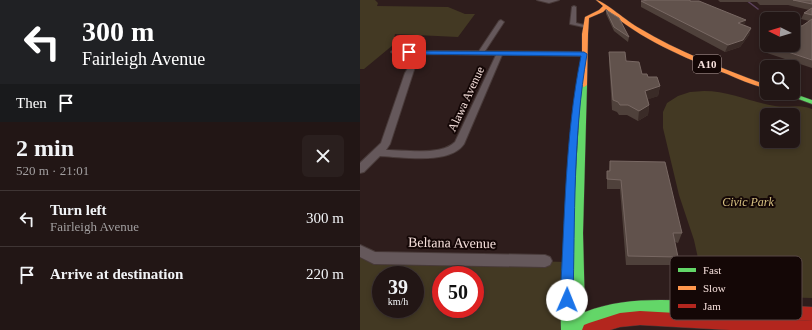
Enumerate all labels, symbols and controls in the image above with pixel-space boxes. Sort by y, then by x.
north arrow [760,12,800,52]
map controls [760,12,800,148]
icon: left [16,16,68,68]
text: 300 m [82,16,154,47]
pin [392,35,426,69]
icon: arrive [398,41,420,63]
text: Fairleigh Avenue [82,49,205,69]
road number: A10 [693,55,721,73]
button: search [760,60,800,100]
street label: Alawa Avenue [445,64,487,134]
icon: arrive [55,92,77,114]
text: Then [16,95,47,111]
button: layers [760,108,800,148]
text: 2 min [16,135,74,161]
button: close [302,135,344,177]
text: 520 m · 21:01 [16,163,89,178]
park label: Civic Park [722,195,774,209]
text: Turn left [50,202,107,218]
icon: left [16,208,38,230]
text: 300 m [306,210,344,226]
text: Fairleigh Avenue [50,219,139,234]
street label: Beltana Avenue [408,235,496,251]
legend [670,256,802,320]
icon: arrive [16,264,38,286]
text: Fast [703,264,721,276]
text: Arrive at destination [50,266,183,282]
text: 220 m [306,266,344,282]
speed limit sign: 50 [432,266,484,318]
text: 39 [388,276,408,298]
position arrow [546,279,588,321]
text: Slow [703,282,726,294]
text: km/h [388,296,408,307]
text: Jam [703,300,721,312]

